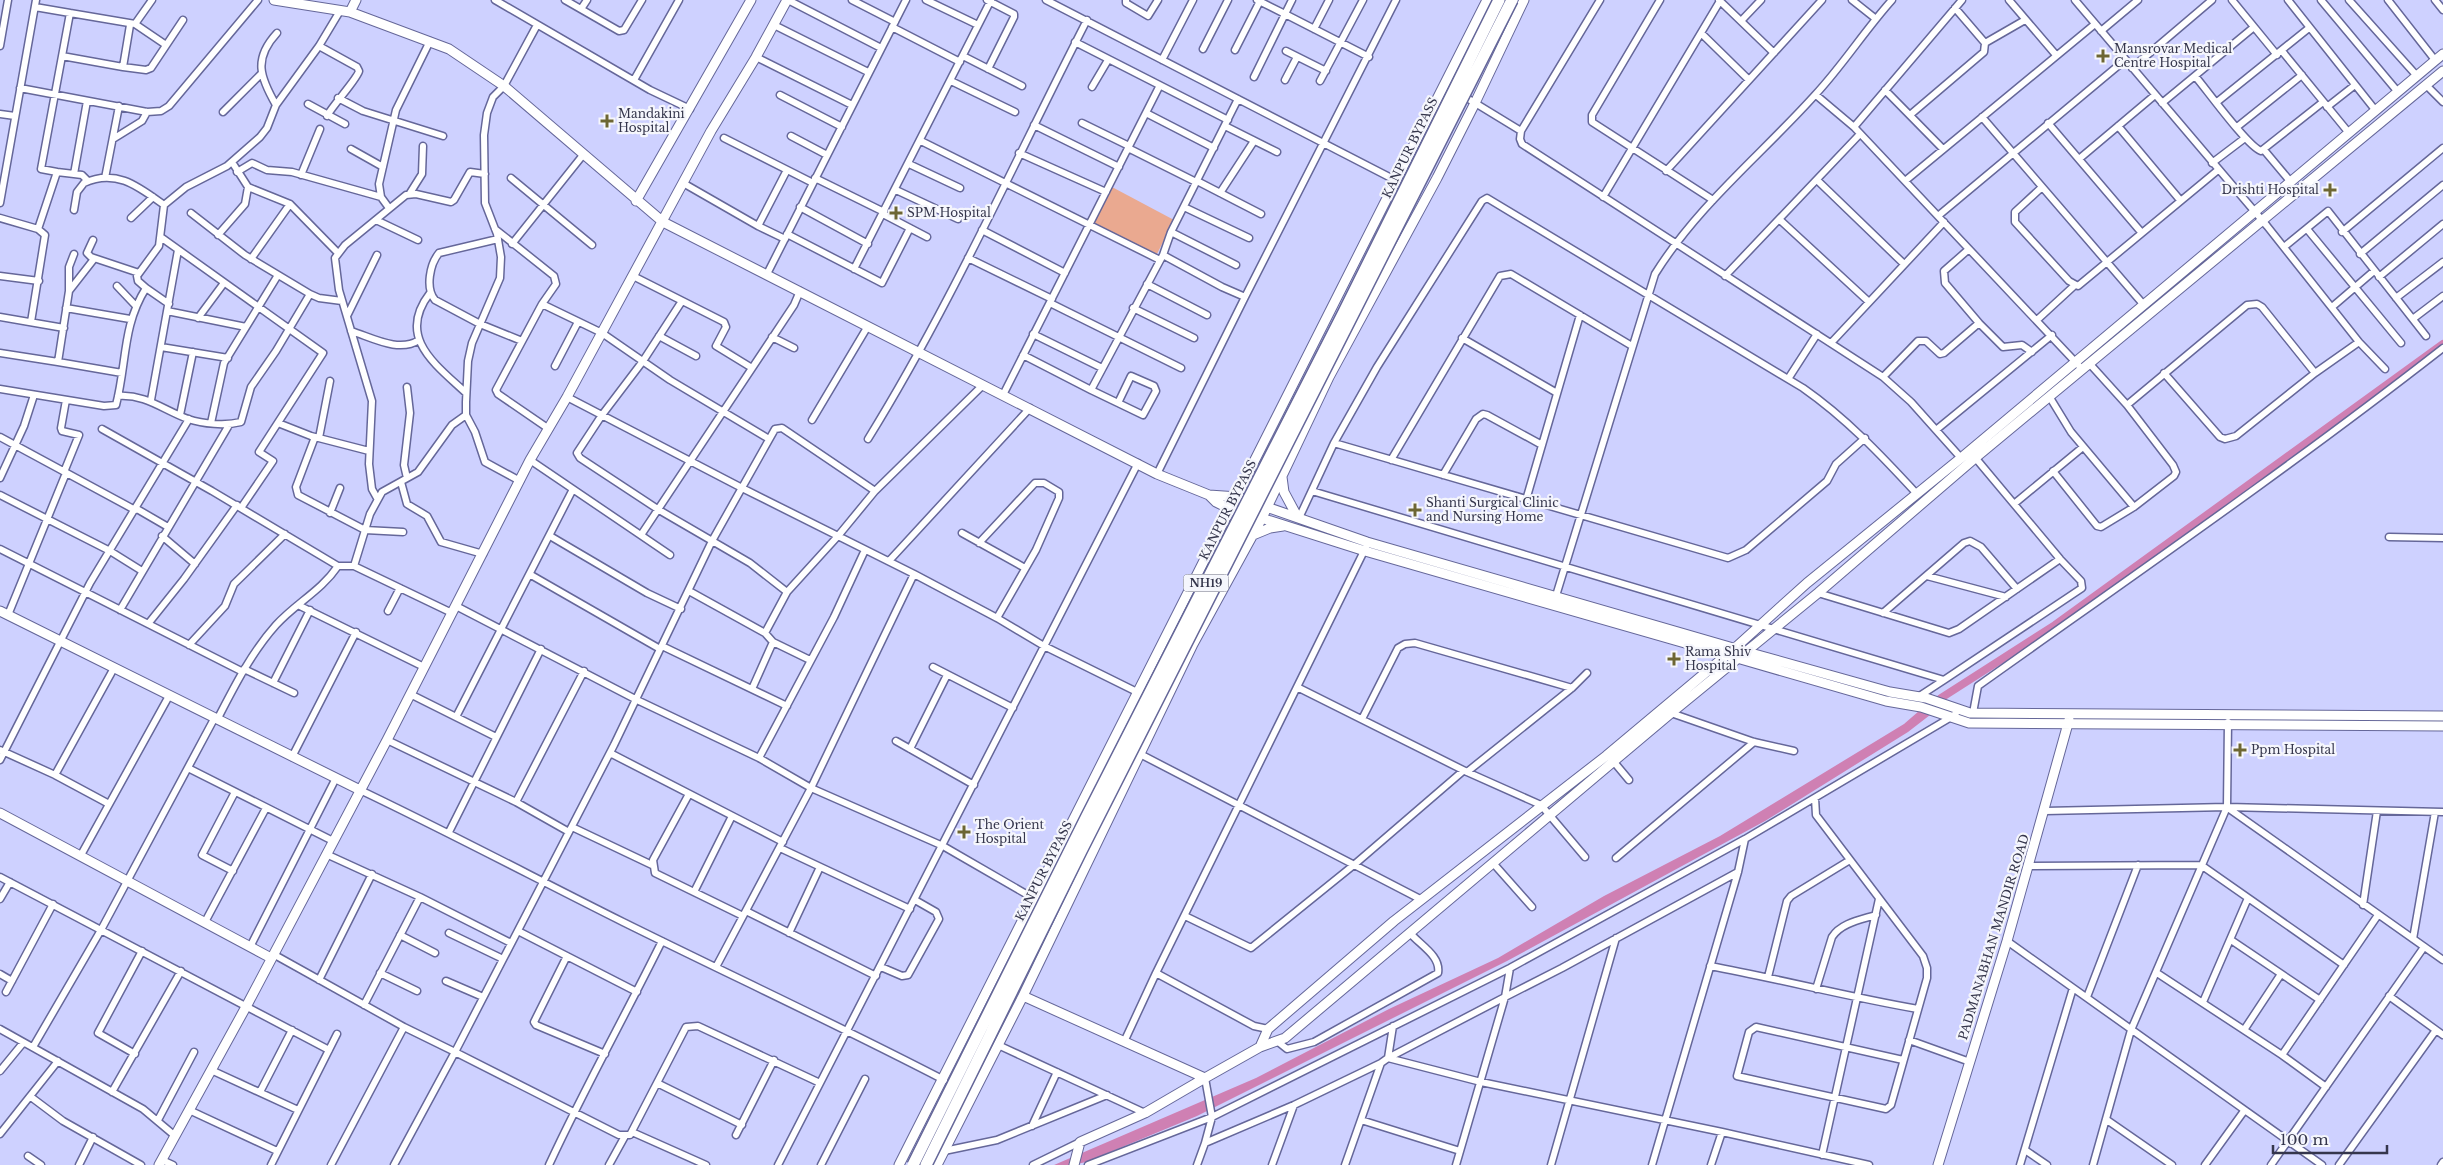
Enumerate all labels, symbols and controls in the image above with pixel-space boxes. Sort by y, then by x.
place label: Mansrovar Medical Centre Hospital [2114,41,2232,70]
marker: Mansrovar Medical Centre Hospital [2096,49,2110,63]
street label: KANPUR BYPASS [1379,95,1441,201]
place label: Mandakini Hospital [618,106,685,135]
marker: Mandakini Hospital [600,114,614,128]
place label: Drishti Hospital [2221,182,2319,197]
marker: Drishti Hospital [2323,183,2337,197]
place label: SPM Hospital [907,205,991,220]
marker: SPM Hospital [889,206,903,220]
street label: KANPUR BYPASS [1196,457,1259,562]
place label: Shanti Surgical Clinic and Nursing Home [1426,495,1559,524]
marker: Shanti Surgical Clinic and Nursing Home [1408,503,1422,517]
road number: NH19 [1184,574,1228,592]
place label: Rama Shiv Hospital [1685,644,1752,673]
marker: Rama Shiv Hospital [1667,652,1681,666]
place label: Ppm Hospital [2251,742,2335,757]
marker: Ppm Hospital [2233,743,2247,757]
place label: The Orient Hospital [975,817,1045,846]
street label: KANPUR BYPASS [1012,818,1075,923]
marker: The Orient Hospital [957,825,971,839]
street label: PADMANABHAN MANDIR ROAD [1955,832,2032,1042]
scale bar [2273,1122,2387,1154]
text: 100 m [2280,1130,2329,1149]

